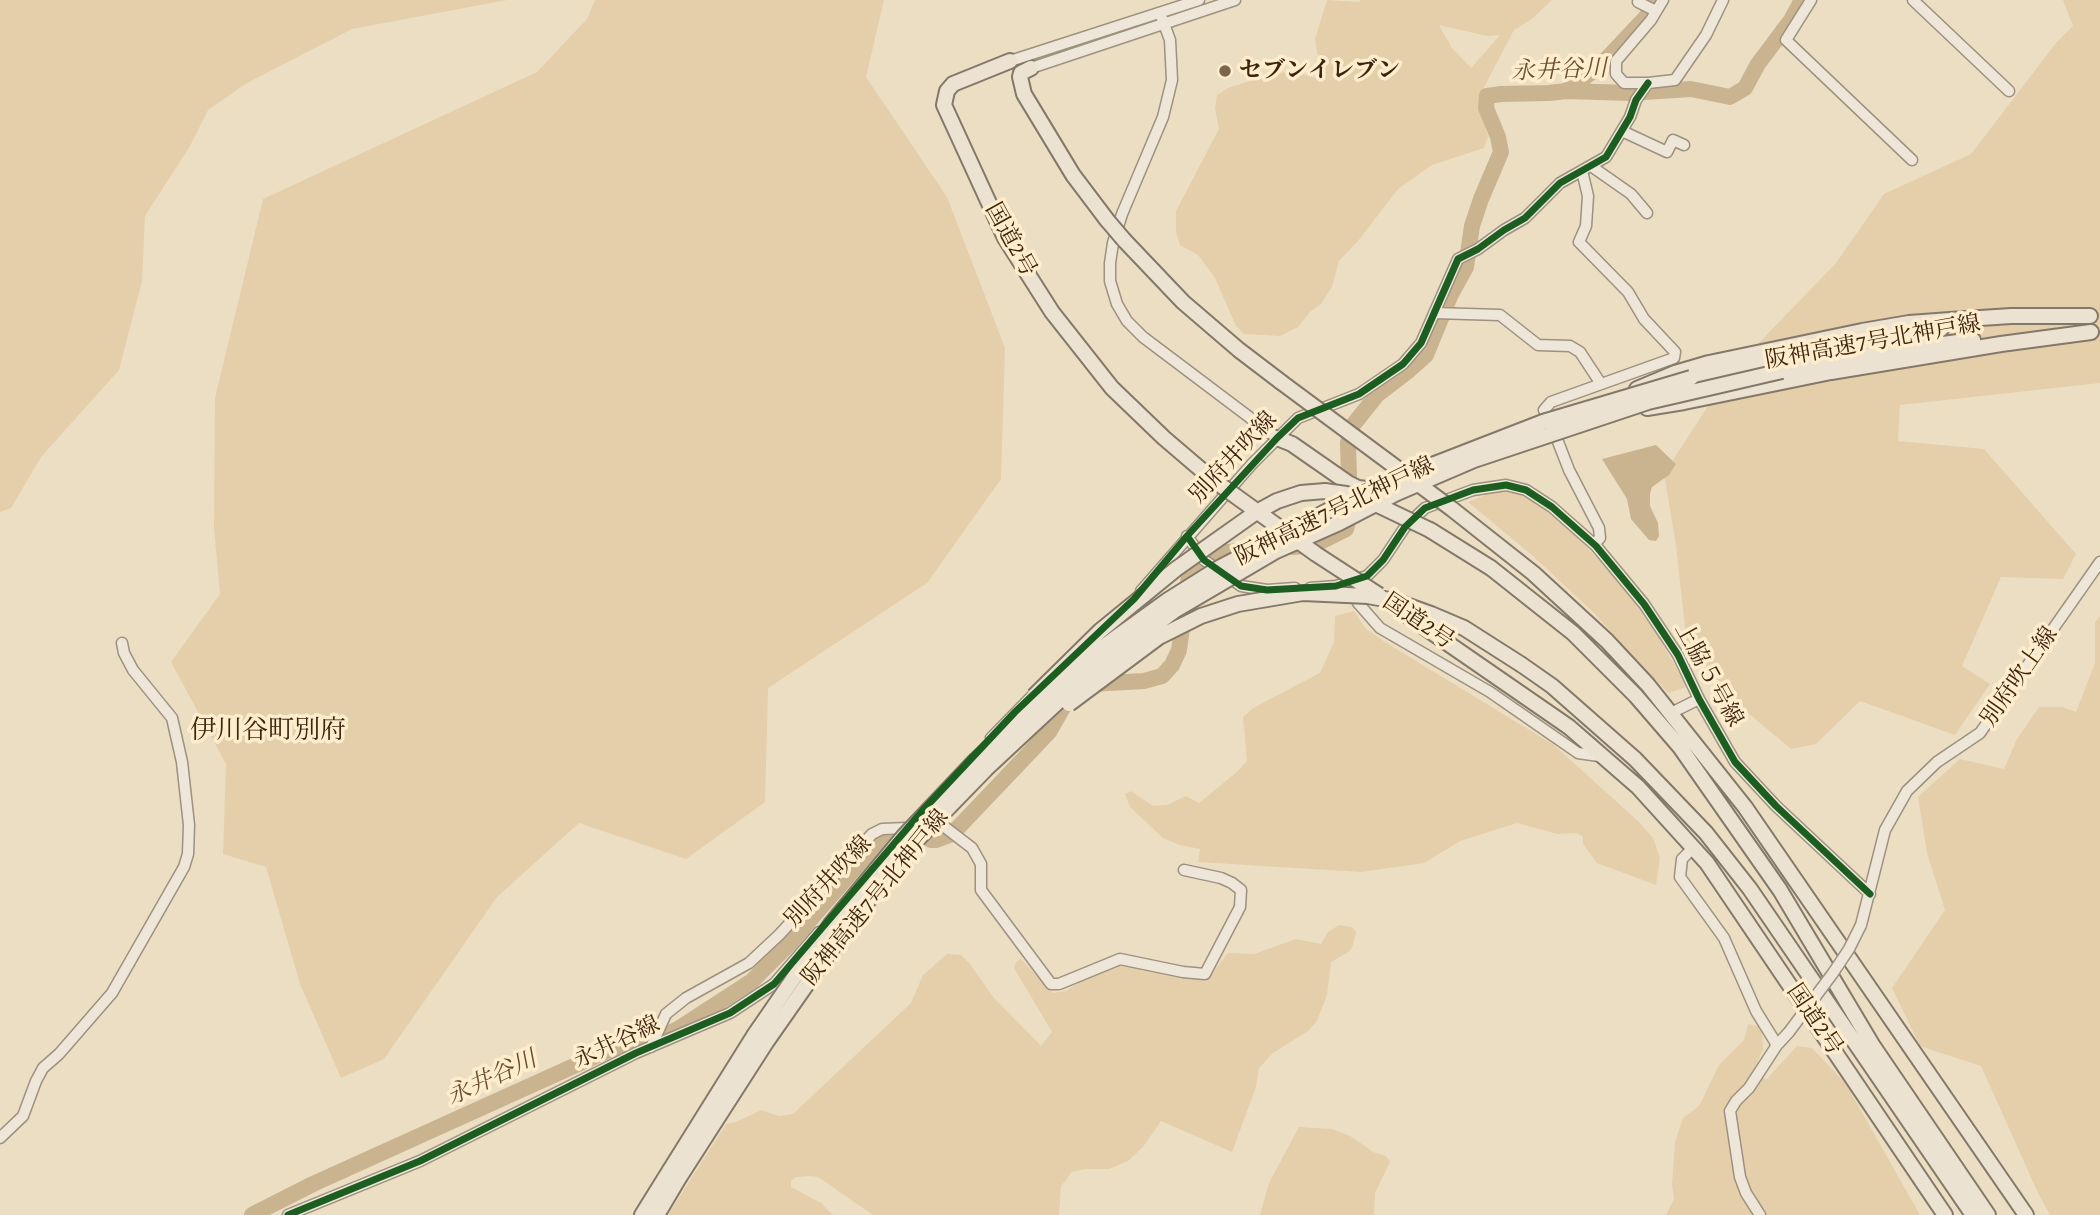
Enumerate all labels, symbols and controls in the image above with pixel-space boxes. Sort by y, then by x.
water label: 永井谷川 [1511,55,1607,87]
place label: セブンイレブン [1239,57,1400,85]
marker: セブンイレブン [1217,63,1233,79]
street label: 国道2号 [979,198,1041,282]
street label: 阪神高速7号北神戸線 [1763,310,1983,376]
street label: 別府井吹線 [1185,407,1283,509]
street label: 阪神高速7号北神戸線 [1231,452,1439,572]
street label: 国道2号 [1377,588,1459,656]
street label: 上脇５号線 [1668,618,1748,732]
street label: 別府吹上線 [1976,622,2064,732]
district label: 伊川谷町別府 [190,715,346,747]
street label: 阪神高速7号北神戸線 [797,805,955,991]
street label: 別府井吹線 [780,831,878,933]
street label: 国道2号 [1780,979,1848,1061]
street label: 永井谷線 [569,1011,665,1075]
water label: 永井谷川 [442,1046,542,1112]

